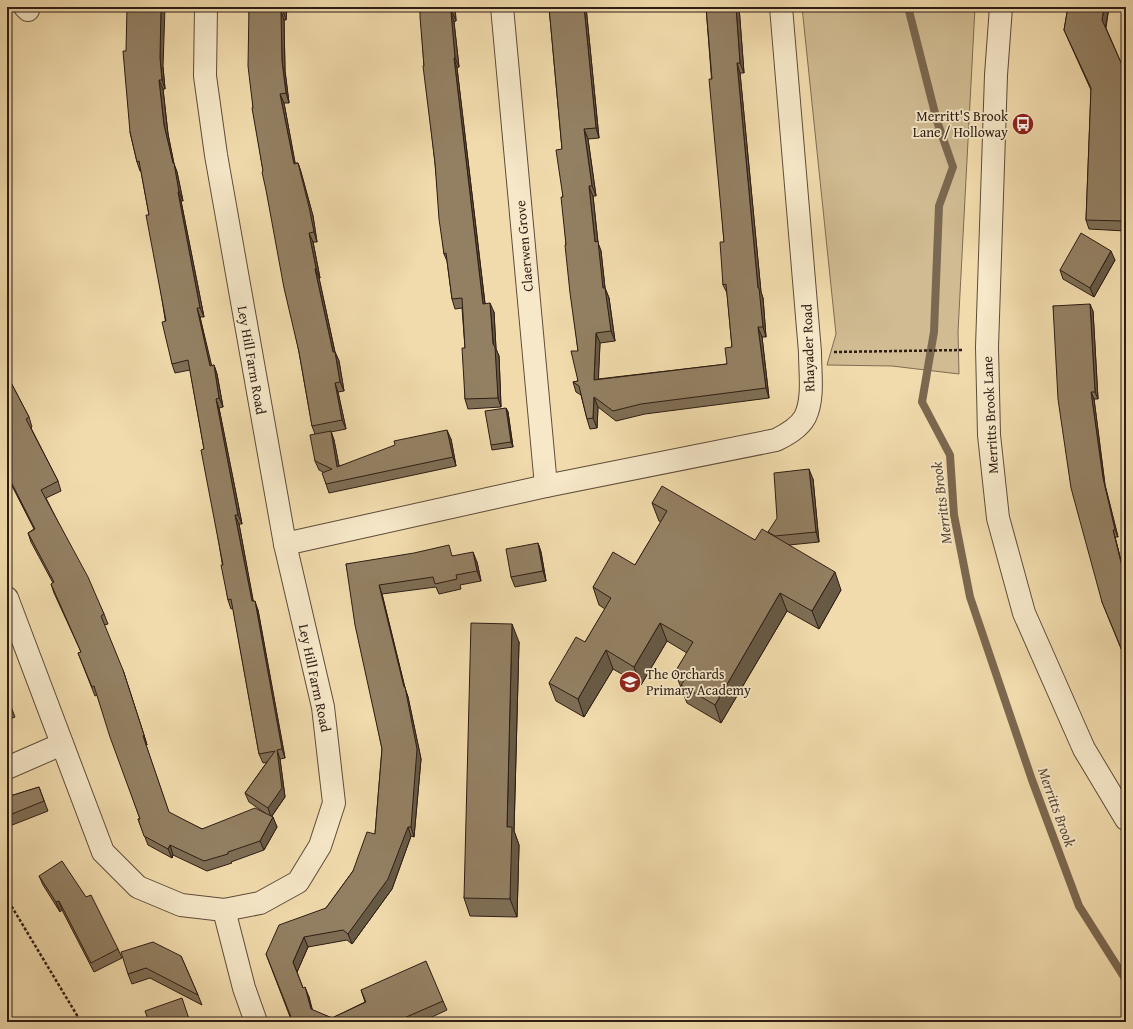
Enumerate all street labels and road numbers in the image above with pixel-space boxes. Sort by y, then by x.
street label: Claerwen Grove [510,199,538,292]
street label: Rhayader Road [796,303,820,392]
street label: Ley Hill Farm Road [233,304,271,416]
street label: Merritts Brook Lane [977,355,1003,474]
street label: Ley Hill Farm Road [294,622,336,734]

